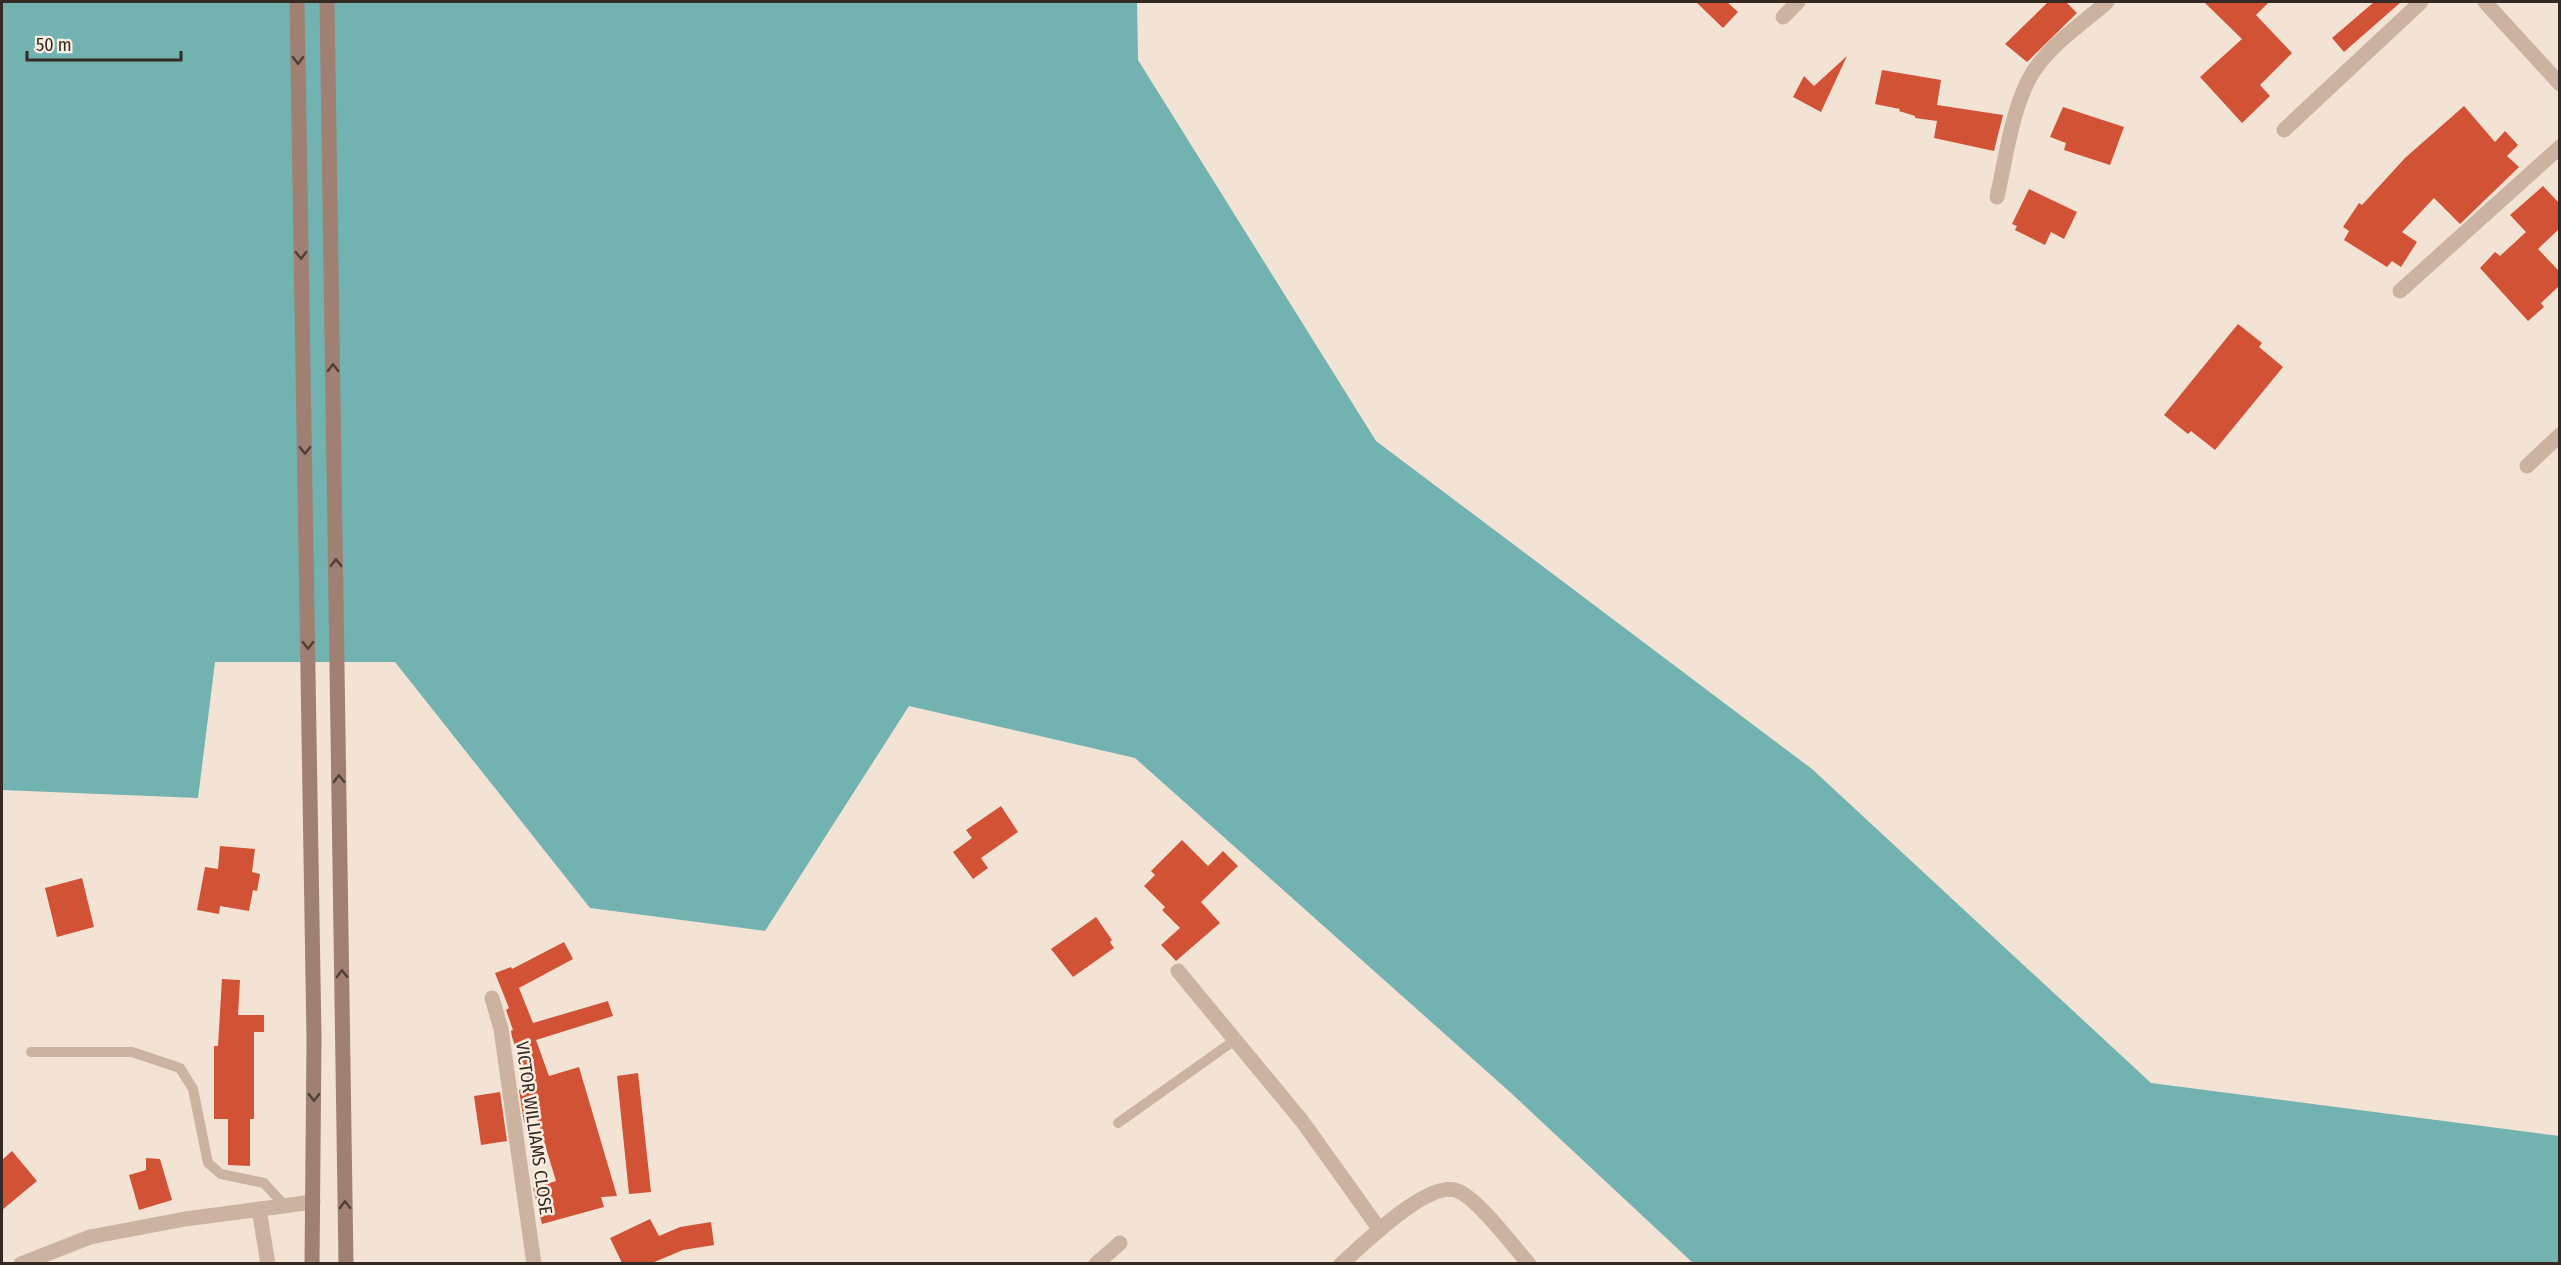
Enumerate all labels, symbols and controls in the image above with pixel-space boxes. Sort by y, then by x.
scale bar [27,24,182,62]
text: 50 m [36,34,72,56]
one-way arrow [292,55,305,64]
one-way arrow [295,250,308,259]
one-way arrow [326,364,339,373]
one-way arrow [298,445,311,454]
one-way arrow [329,559,342,568]
one-way arrow [302,640,314,649]
one-way arrow [333,775,345,784]
one-way arrow [336,970,348,979]
street label: VICTOR WILLIAMS CLOSE [511,1040,557,1216]
one-way arrow [308,1093,320,1102]
one-way arrow [339,1201,351,1210]

